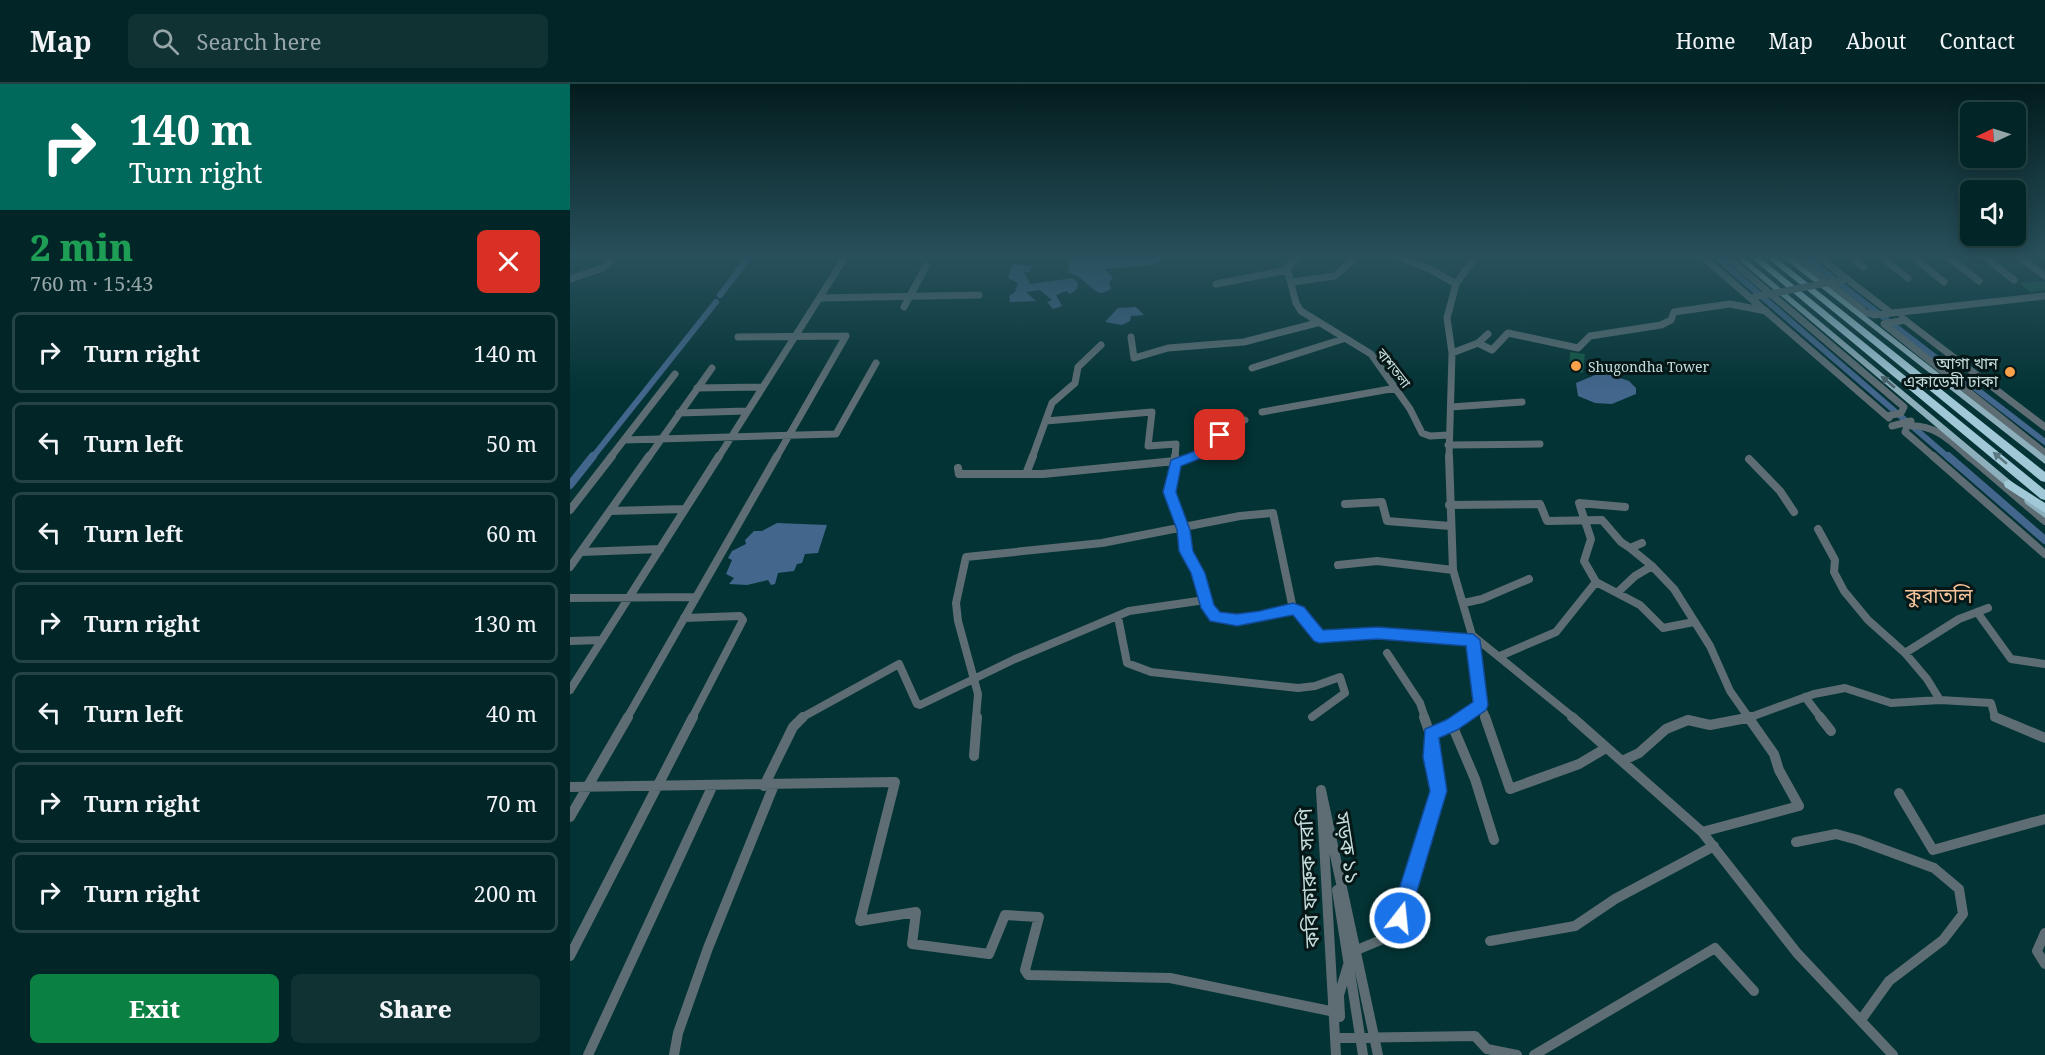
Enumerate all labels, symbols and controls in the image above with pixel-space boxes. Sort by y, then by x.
search box [128,14,548,68]
text: Map [30,22,92,60]
icon: search [149,25,182,58]
text: Search here [197,26,321,56]
text: Home [1676,27,1736,55]
text: Map [1769,27,1813,55]
text: About [1846,27,1907,55]
text: Contact [1940,27,2015,55]
text: 140 m [129,100,253,157]
north arrow [1960,102,2026,168]
map controls [1960,102,2026,246]
icon: right [30,108,108,186]
text: Turn right [129,154,262,191]
button: sound [1960,180,2026,246]
text: 2 min [30,223,133,272]
button: close [477,230,540,293]
text: 760 m · 15:43 [30,270,153,297]
icon: right [33,336,66,369]
text: Turn right [84,338,200,368]
text: 140 m [474,338,537,368]
street label: বাশতলা [1372,343,1416,392]
place label: আগা খান একাডেমী ঢাকা [1904,352,1999,392]
place label: Shugondha Tower [1588,357,1710,376]
marker: Shugondha Tower [1569,359,1583,373]
marker: আগা খান একাডেমী ঢাকা [2003,365,2017,379]
one-way arrow [1880,375,1896,388]
pin [1194,409,1245,460]
icon: arrive [1203,418,1236,451]
icon: left [33,426,66,459]
text: Turn left [84,428,183,458]
text: 50 m [486,428,537,458]
one-way arrow [1992,452,2008,465]
icon: left [33,516,66,549]
text: Turn left [84,518,183,548]
text: 60 m [486,518,537,548]
district label: কুরাতলি [1904,582,1973,609]
icon: right [33,606,66,639]
text: Turn right [84,608,200,638]
text: 130 m [474,608,537,638]
icon: left [33,696,66,729]
text: Turn left [84,698,183,728]
text: 40 m [486,698,537,728]
icon: right [33,786,66,819]
text: Turn right [84,788,200,818]
text: 70 m [486,788,537,818]
street label: কবি ফারুক সরণি [1291,807,1325,950]
street label: সড়ক ১১ [1329,809,1367,886]
icon: right [33,876,66,909]
text: Turn right [84,878,200,908]
text: 200 m [474,878,537,908]
position arrow [1368,886,1432,950]
button: Exit [30,974,279,1043]
button: Share [291,974,540,1043]

